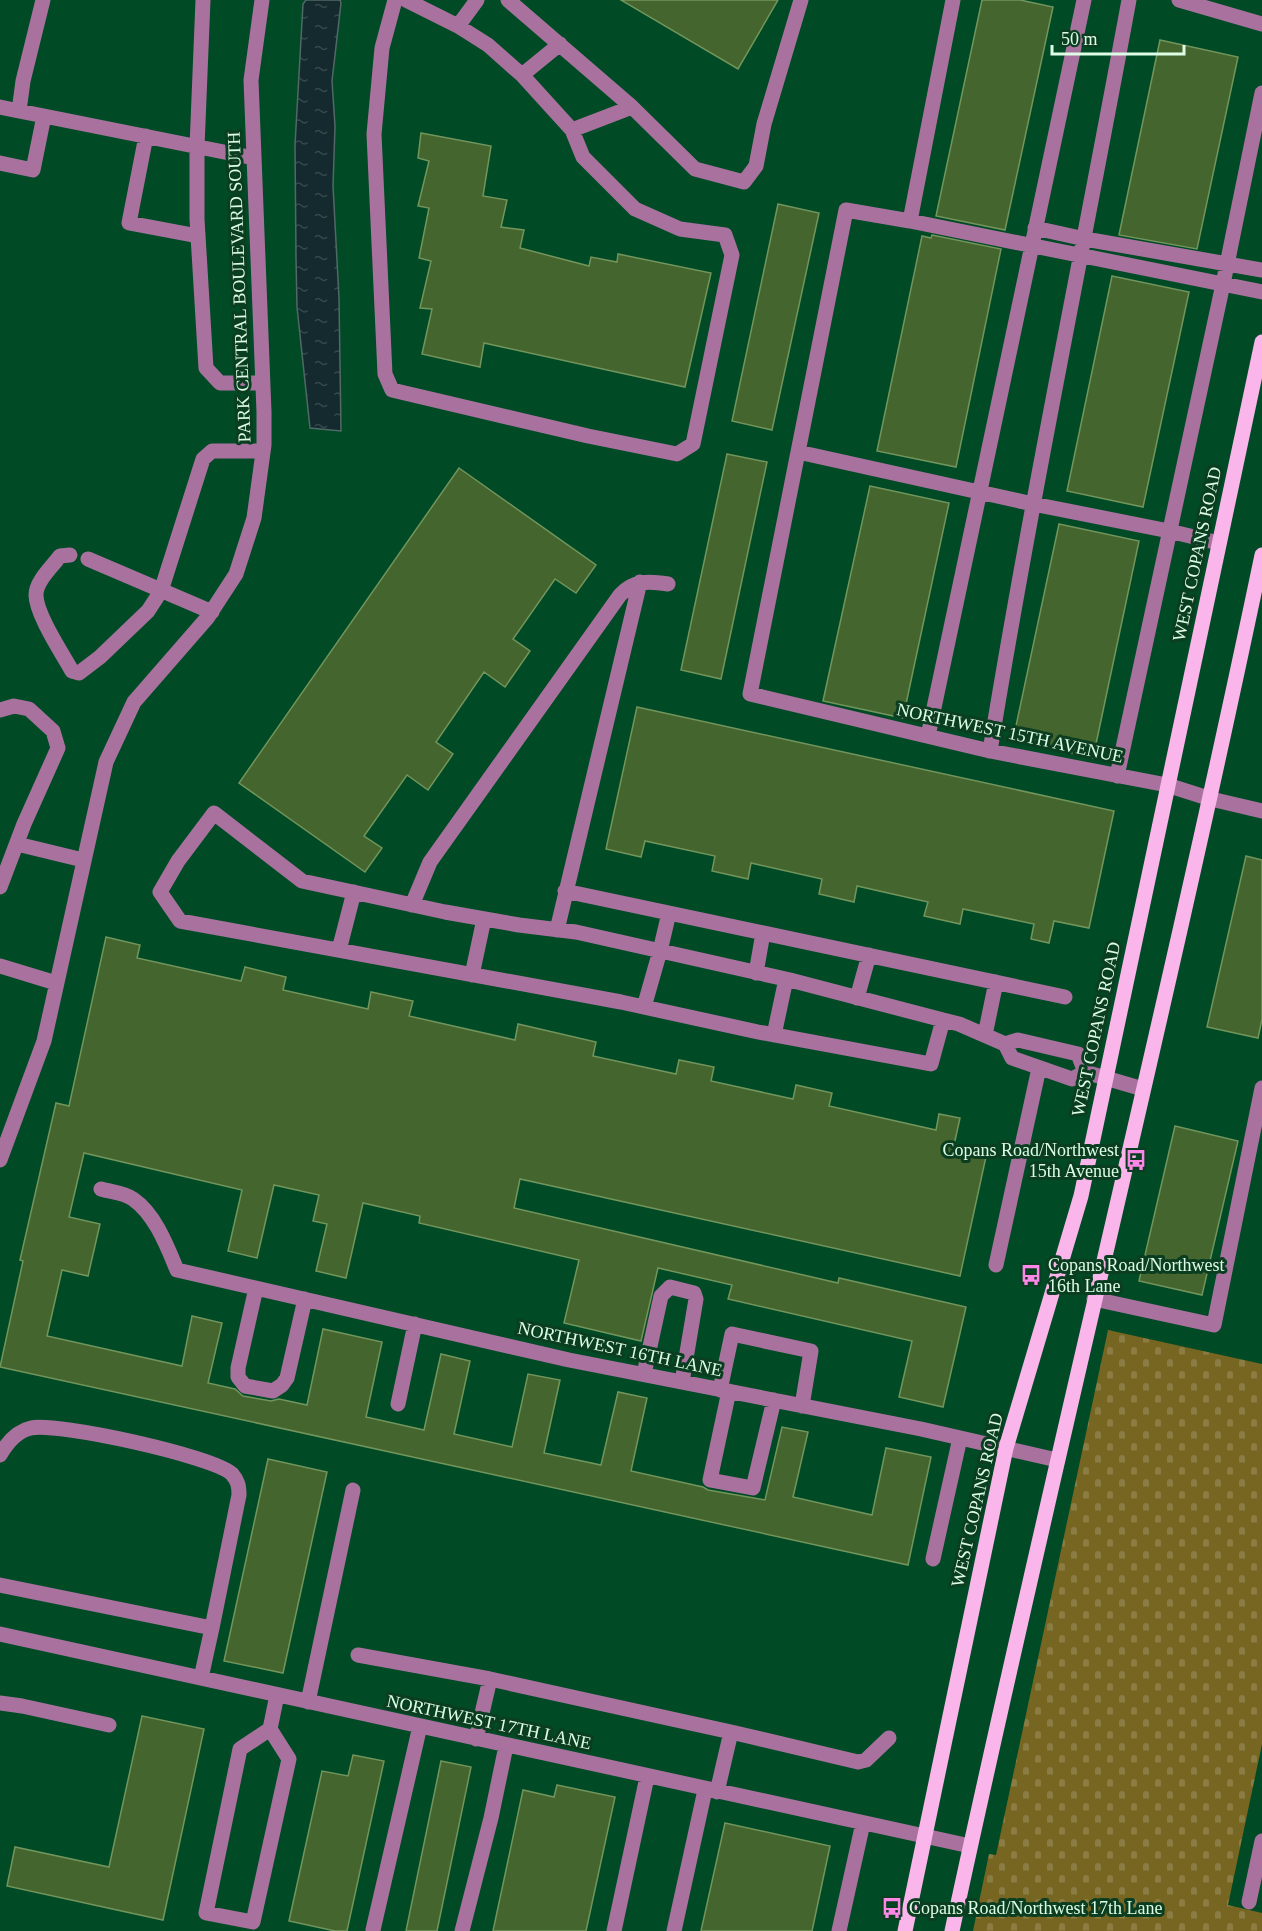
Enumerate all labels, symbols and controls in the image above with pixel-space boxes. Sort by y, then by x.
scale bar [1052,18,1184,56]
text: 50 m [1061,29,1098,49]
street label: PARK CENTRAL BOULEVARD SOUTH [224,131,254,443]
street label: WEST COPANS ROAD [1169,465,1225,643]
street label: NORTHWEST 15TH AVENUE [895,699,1125,767]
street label: WEST COPANS ROAD [1068,940,1124,1118]
place label: Copans Road/Northwest 15th Avenue [943,1140,1119,1181]
bus stop icon: Copans Road/Northwest 15th Avenue [1124,1148,1148,1172]
place label: Copans Road/Northwest 16th Lane [1048,1255,1224,1296]
bus stop icon: Copans Road/Northwest 16th Lane [1019,1263,1043,1287]
street label: NORTHWEST 16TH LANE [516,1318,724,1380]
street label: WEST COPANS ROAD [947,1411,1007,1589]
street label: NORTHWEST 17TH LANE [385,1691,593,1753]
bus stop icon: Copans Road/Northwest 17th Lane [880,1896,904,1920]
place label: Copans Road/Northwest 17th Lane [909,1898,1162,1918]

